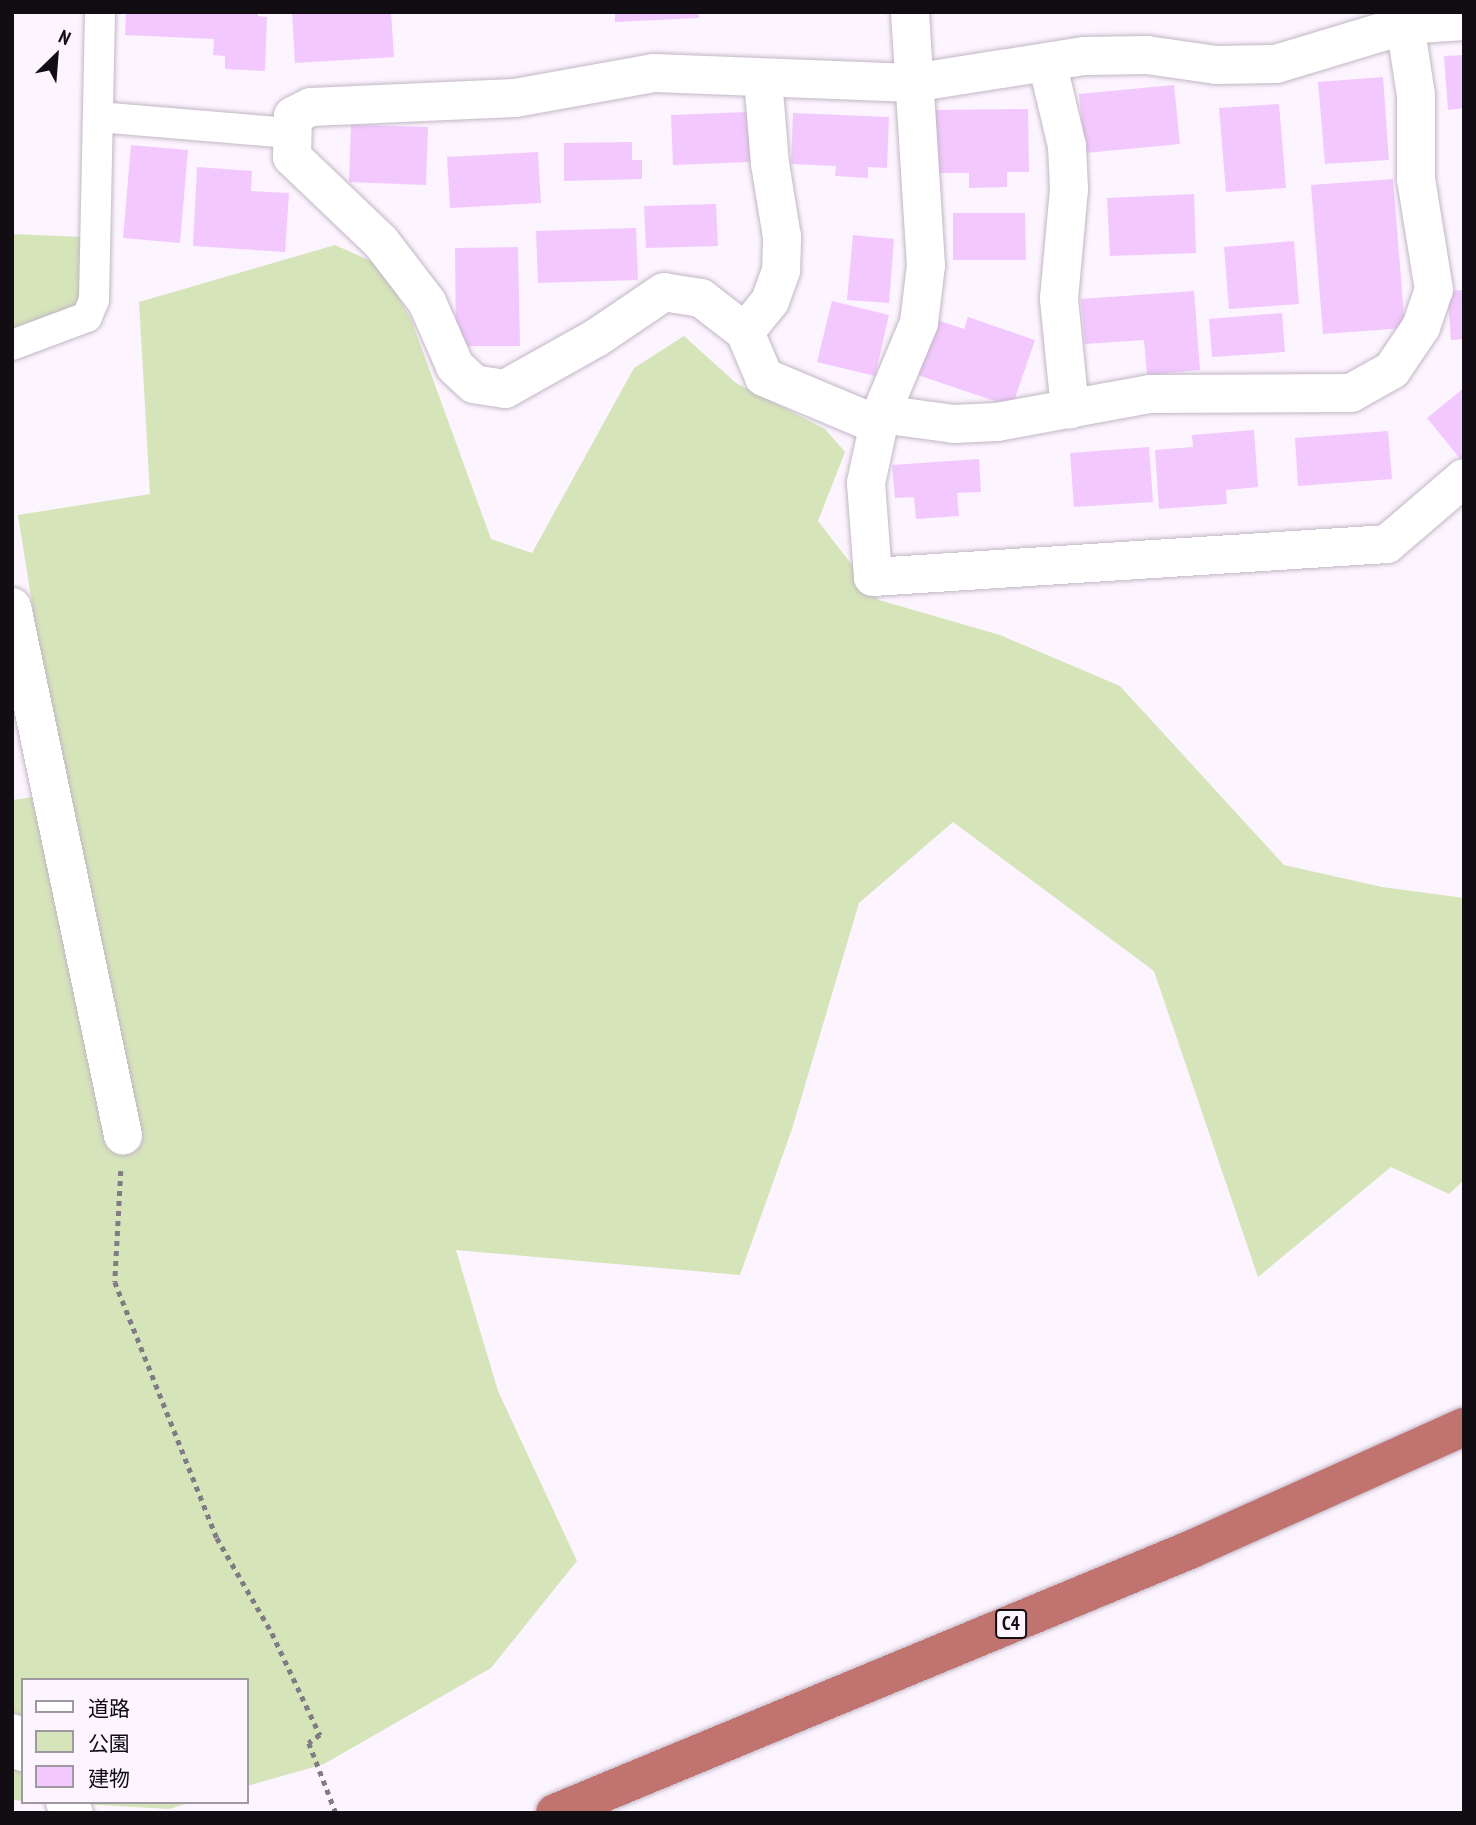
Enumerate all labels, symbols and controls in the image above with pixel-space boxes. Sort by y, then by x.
north arrow [21,21,91,91]
text: N [55,24,75,50]
road number: C4 [993,1608,1028,1640]
legend [21,1678,248,1804]
text: 道路 [88,1695,130,1722]
text: 公園 [88,1730,130,1757]
text: 建物 [88,1765,130,1792]

